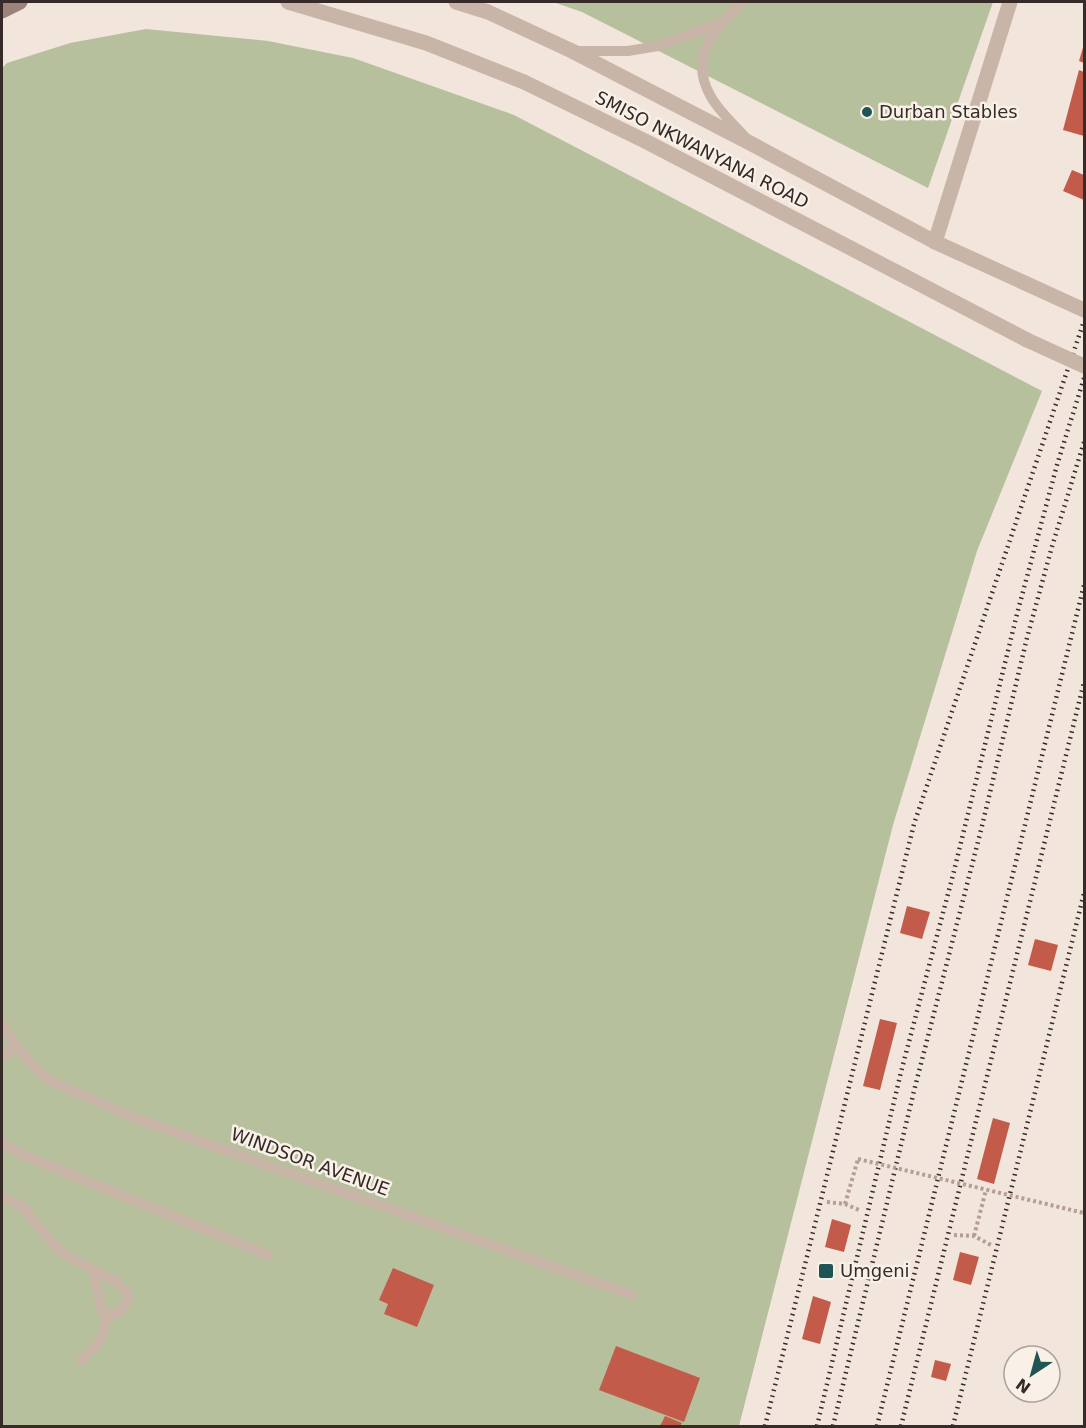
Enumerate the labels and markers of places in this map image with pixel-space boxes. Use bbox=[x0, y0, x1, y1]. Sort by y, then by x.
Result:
place label: Durban Stables bbox=[879, 101, 1018, 122]
marker: Durban Stables bbox=[860, 105, 874, 119]
place label: Umgeni bbox=[840, 1260, 910, 1281]
marker: Umgeni bbox=[817, 1262, 835, 1280]

